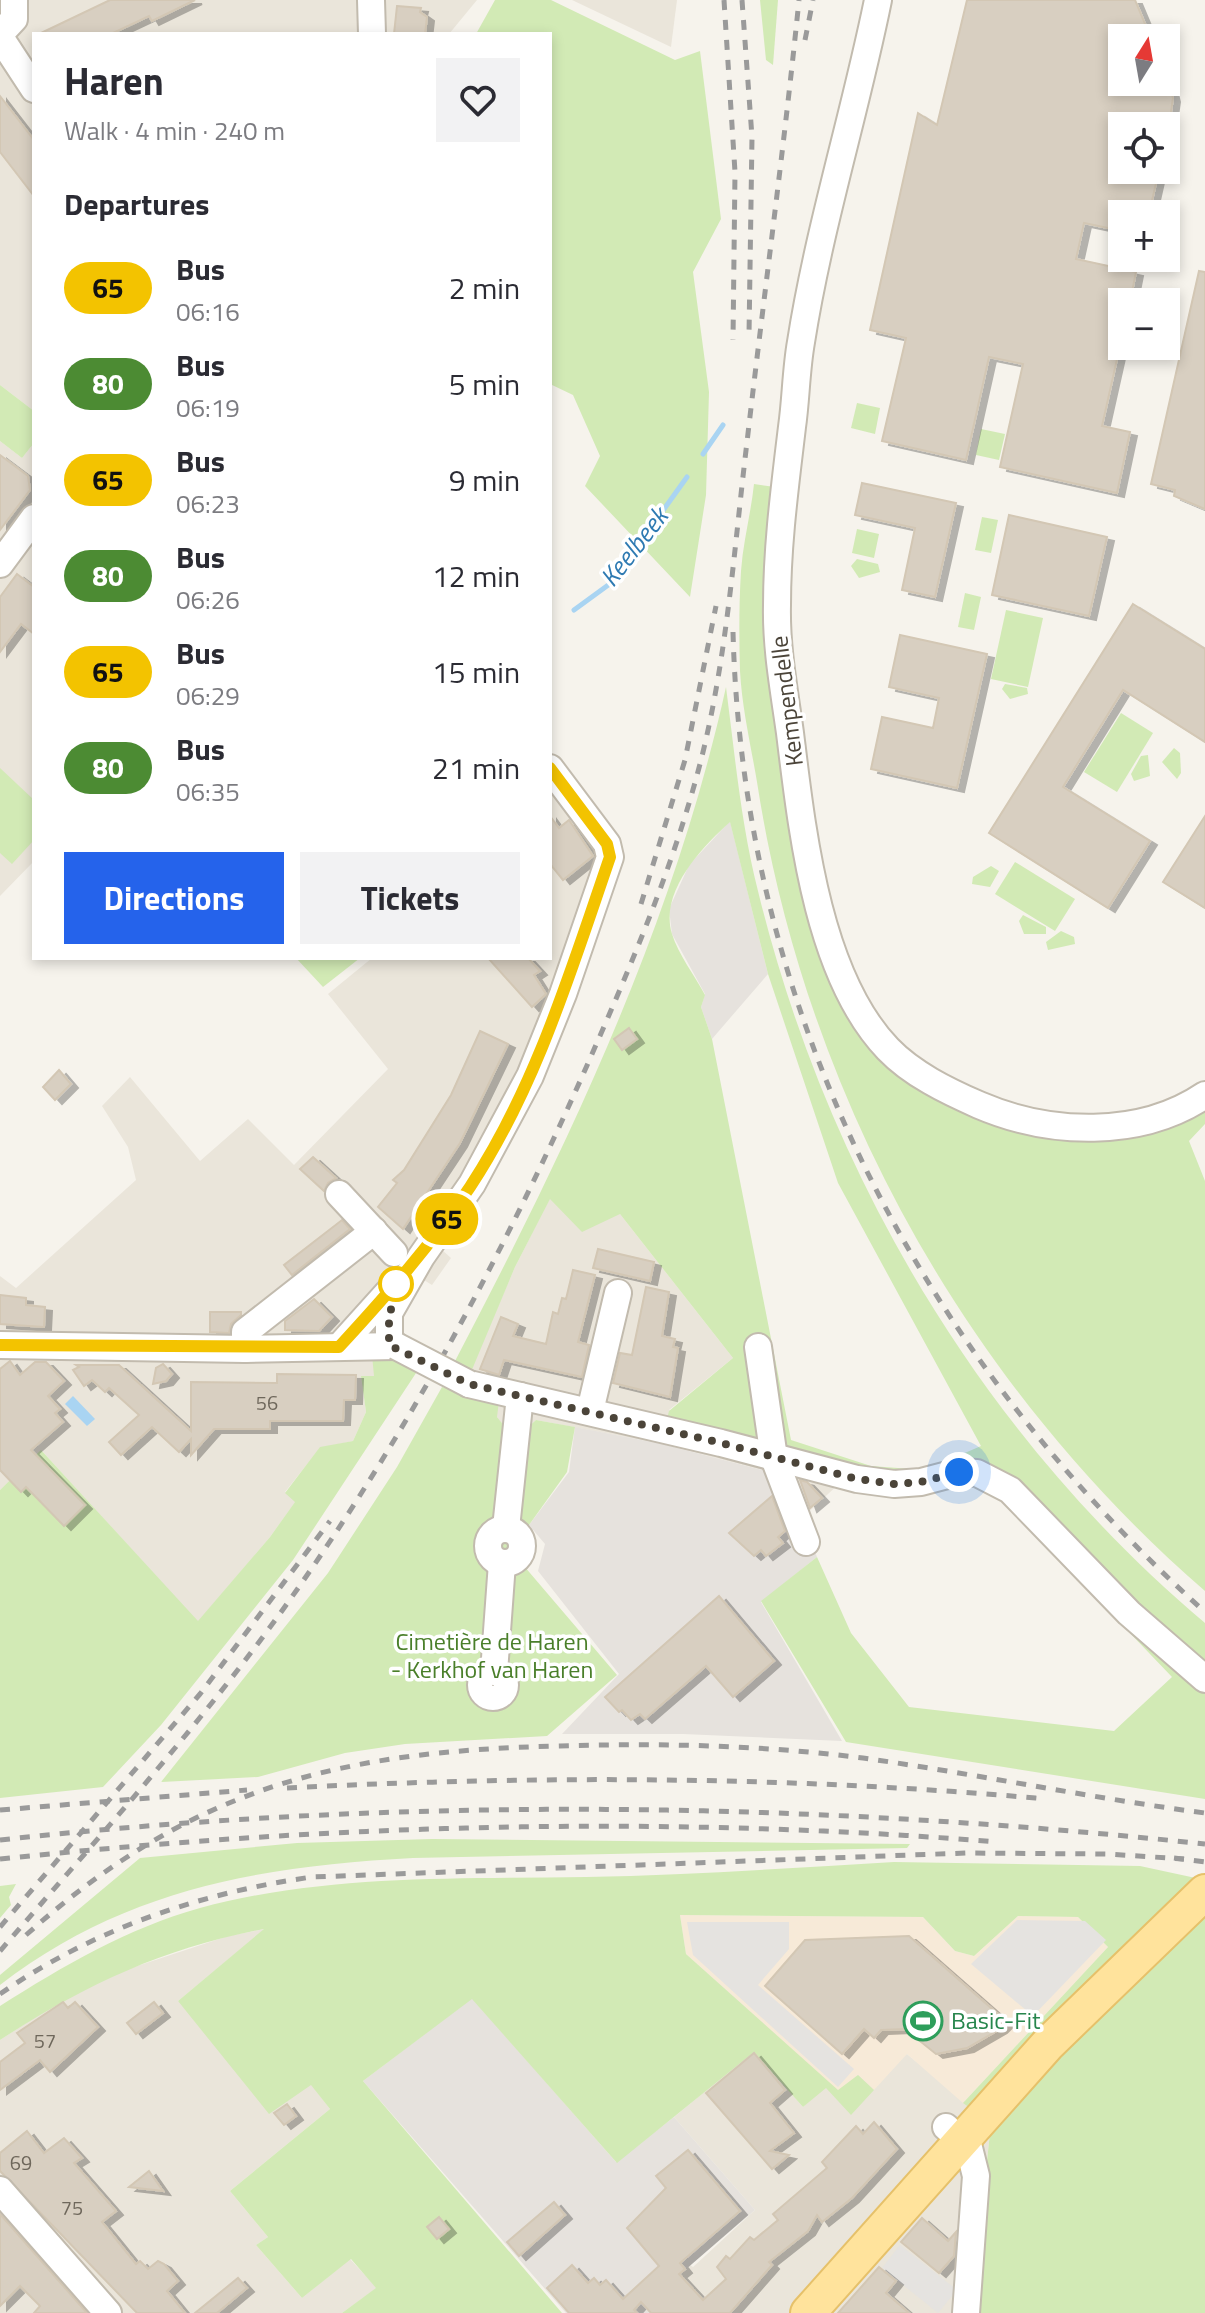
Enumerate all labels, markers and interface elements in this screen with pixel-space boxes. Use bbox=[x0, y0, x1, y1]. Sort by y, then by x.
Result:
north arrow bbox=[1108, 24, 1180, 96]
map controls bbox=[1108, 24, 1180, 360]
text: Haren bbox=[64, 52, 164, 110]
button: heart bbox=[436, 58, 520, 142]
text: Walk · 4 min · 240 m bbox=[64, 111, 285, 150]
button: locate bbox=[1108, 112, 1180, 184]
text: Departures bbox=[64, 181, 209, 227]
button: + bbox=[1108, 200, 1180, 272]
text: Bus bbox=[176, 246, 225, 292]
text: 2 min bbox=[449, 265, 520, 311]
text: 65 bbox=[92, 266, 124, 309]
button: − bbox=[1108, 288, 1180, 360]
text: 06:16 bbox=[176, 292, 240, 331]
text: Bus bbox=[176, 342, 225, 388]
text: 5 min bbox=[449, 361, 520, 407]
text: 80 bbox=[92, 362, 124, 405]
text: 06:19 bbox=[176, 388, 240, 427]
text: Bus bbox=[176, 438, 225, 484]
text: 9 min bbox=[449, 457, 520, 503]
text: 65 bbox=[92, 458, 124, 501]
text: 06:23 bbox=[176, 484, 240, 523]
water label: Keelbeek bbox=[590, 496, 679, 595]
text: Bus bbox=[176, 534, 225, 580]
text: 12 min bbox=[432, 553, 520, 599]
text: 80 bbox=[92, 554, 124, 597]
text: 06:26 bbox=[176, 580, 240, 619]
text: Bus bbox=[176, 630, 225, 676]
street label: Kempendelle bbox=[760, 634, 812, 768]
text: 15 min bbox=[432, 649, 520, 695]
text: 65 bbox=[92, 650, 124, 693]
text: 06:29 bbox=[176, 676, 240, 715]
text: Bus bbox=[176, 726, 225, 772]
text: 21 min bbox=[432, 745, 520, 791]
text: 80 bbox=[92, 746, 124, 789]
text: 06:35 bbox=[176, 772, 240, 811]
button: Directions bbox=[64, 852, 284, 944]
button: Tickets bbox=[300, 852, 520, 944]
line badge: 65 bbox=[411, 1193, 483, 1245]
text: 65 bbox=[431, 1197, 463, 1240]
unlabelled marker bbox=[379, 1267, 413, 1301]
house number: 56 bbox=[256, 1387, 278, 1418]
your location bbox=[939, 1452, 979, 1492]
park label: Cimetière de Haren - Kerkhof van Haren bbox=[391, 1623, 593, 1687]
sports icon: Basic-Fit bbox=[902, 2000, 944, 2042]
place label: Basic-Fit bbox=[951, 2002, 1041, 2038]
house number: 57 bbox=[34, 2025, 56, 2056]
house number: 69 bbox=[10, 2147, 32, 2178]
house number: 75 bbox=[61, 2192, 83, 2223]

